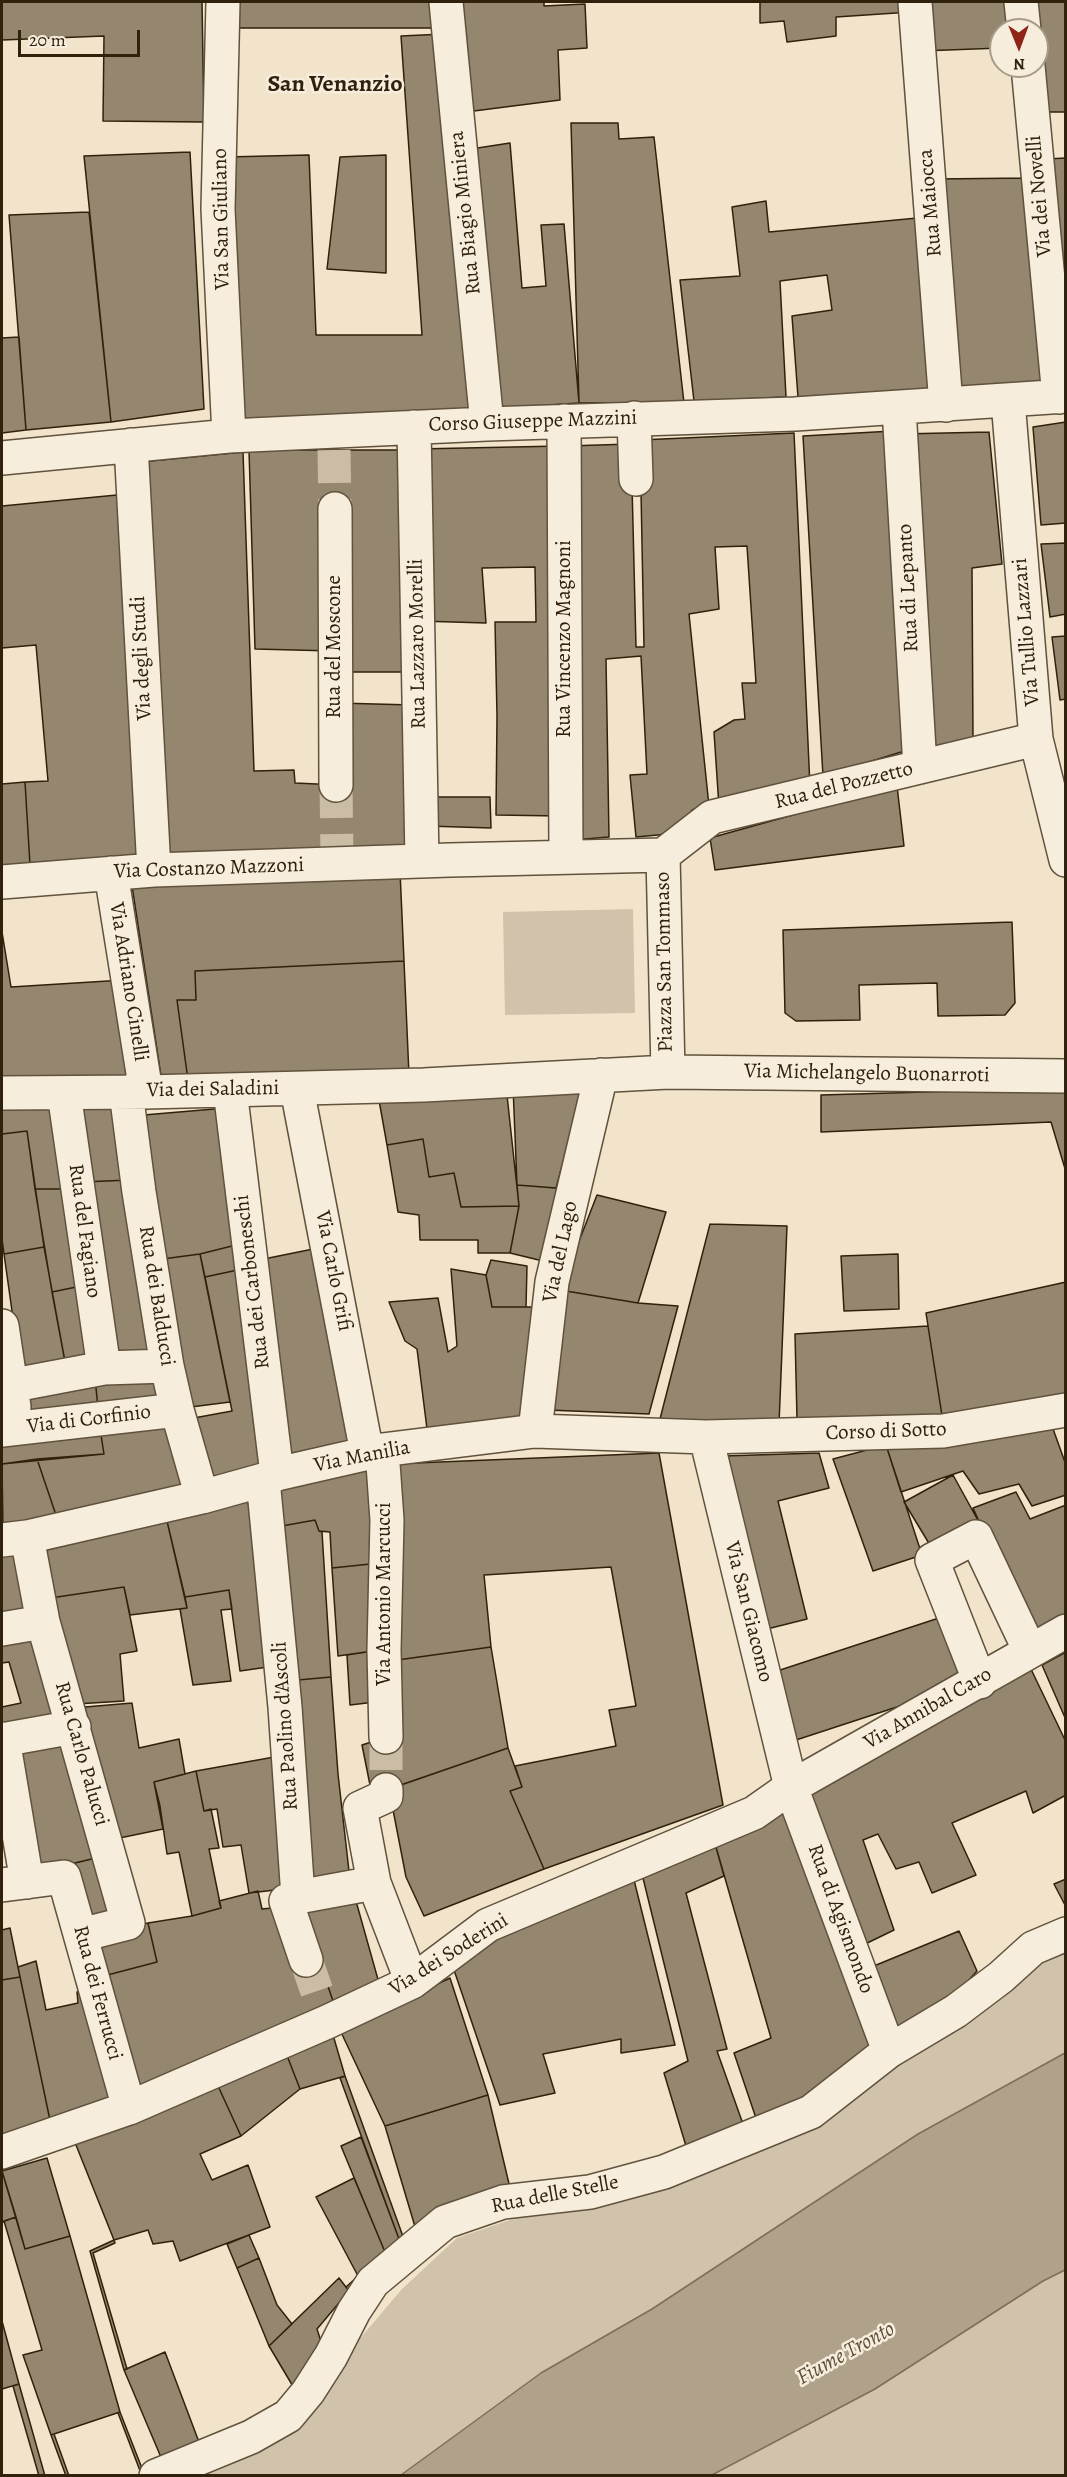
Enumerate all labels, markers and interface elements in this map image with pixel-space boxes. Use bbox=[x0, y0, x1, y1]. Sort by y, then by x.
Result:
scale bar bbox=[21, 18, 142, 56]
north arrow bbox=[989, 18, 1049, 78]
text: 20 m bbox=[29, 28, 66, 52]
text: N bbox=[1013, 53, 1025, 75]
district label: San Venanzio bbox=[267, 71, 403, 99]
street label: Rua Biagio Miniera bbox=[445, 130, 487, 296]
street label: Via dei Novelli bbox=[1022, 134, 1058, 258]
street label: Via San Giuliano bbox=[208, 148, 236, 290]
street label: Rua Maiocca bbox=[914, 148, 948, 258]
street label: Corso Giuseppe Mazzini bbox=[428, 406, 638, 438]
street label: Rua di Lepanto bbox=[893, 523, 925, 653]
street label: Rua Vincenzo Magnoni bbox=[552, 540, 578, 738]
street label: Via Tullio Lazzari bbox=[1008, 557, 1046, 707]
street label: Rua Lazzaro Morelli bbox=[404, 558, 432, 730]
street label: Rua del Moscone bbox=[322, 575, 348, 719]
street label: Via degli Studi bbox=[126, 595, 158, 721]
street label: Rua del Pozzetto bbox=[772, 757, 916, 815]
street label: Via Costanzo Mazzoni bbox=[113, 853, 305, 885]
street label: Piazza San Tommaso bbox=[651, 871, 679, 1053]
street label: Via Adriano Cinelli bbox=[103, 901, 153, 1063]
street label: Via Michelangelo Buonarroti bbox=[744, 1059, 990, 1089]
street label: Via dei Saladini bbox=[146, 1076, 280, 1104]
street label: Rua del Fagiano bbox=[62, 1162, 106, 1300]
street label: Rua dei Carboneschi bbox=[230, 1193, 276, 1371]
street label: Via del Lago bbox=[538, 1199, 584, 1305]
street label: Via Carlo Grifi bbox=[309, 1209, 357, 1333]
street label: Rua dei Balducci bbox=[132, 1224, 180, 1368]
street label: Via di Corfinio bbox=[26, 1400, 152, 1440]
street label: Corso di Sotto bbox=[825, 1417, 947, 1447]
street label: Via Manilia bbox=[312, 1435, 412, 1479]
street label: Via Antonio Marcucci bbox=[372, 1502, 398, 1686]
street label: Via San Giacomo bbox=[718, 1539, 778, 1685]
street label: Rua Paolino d'Ascoli bbox=[268, 1640, 304, 1812]
street label: Via Annibal Caro bbox=[860, 1662, 996, 1756]
street label: Rua Carlo Palucci bbox=[48, 1679, 114, 1829]
street label: Rua di Agismondo bbox=[801, 1841, 879, 1997]
street label: Via dei Soderini bbox=[385, 1908, 513, 2002]
street label: Rua dei Ferrucci bbox=[67, 1923, 127, 2063]
street label: Rua delle Stelle bbox=[489, 2170, 621, 2220]
water label: Fiume Tronto bbox=[792, 2316, 900, 2392]

